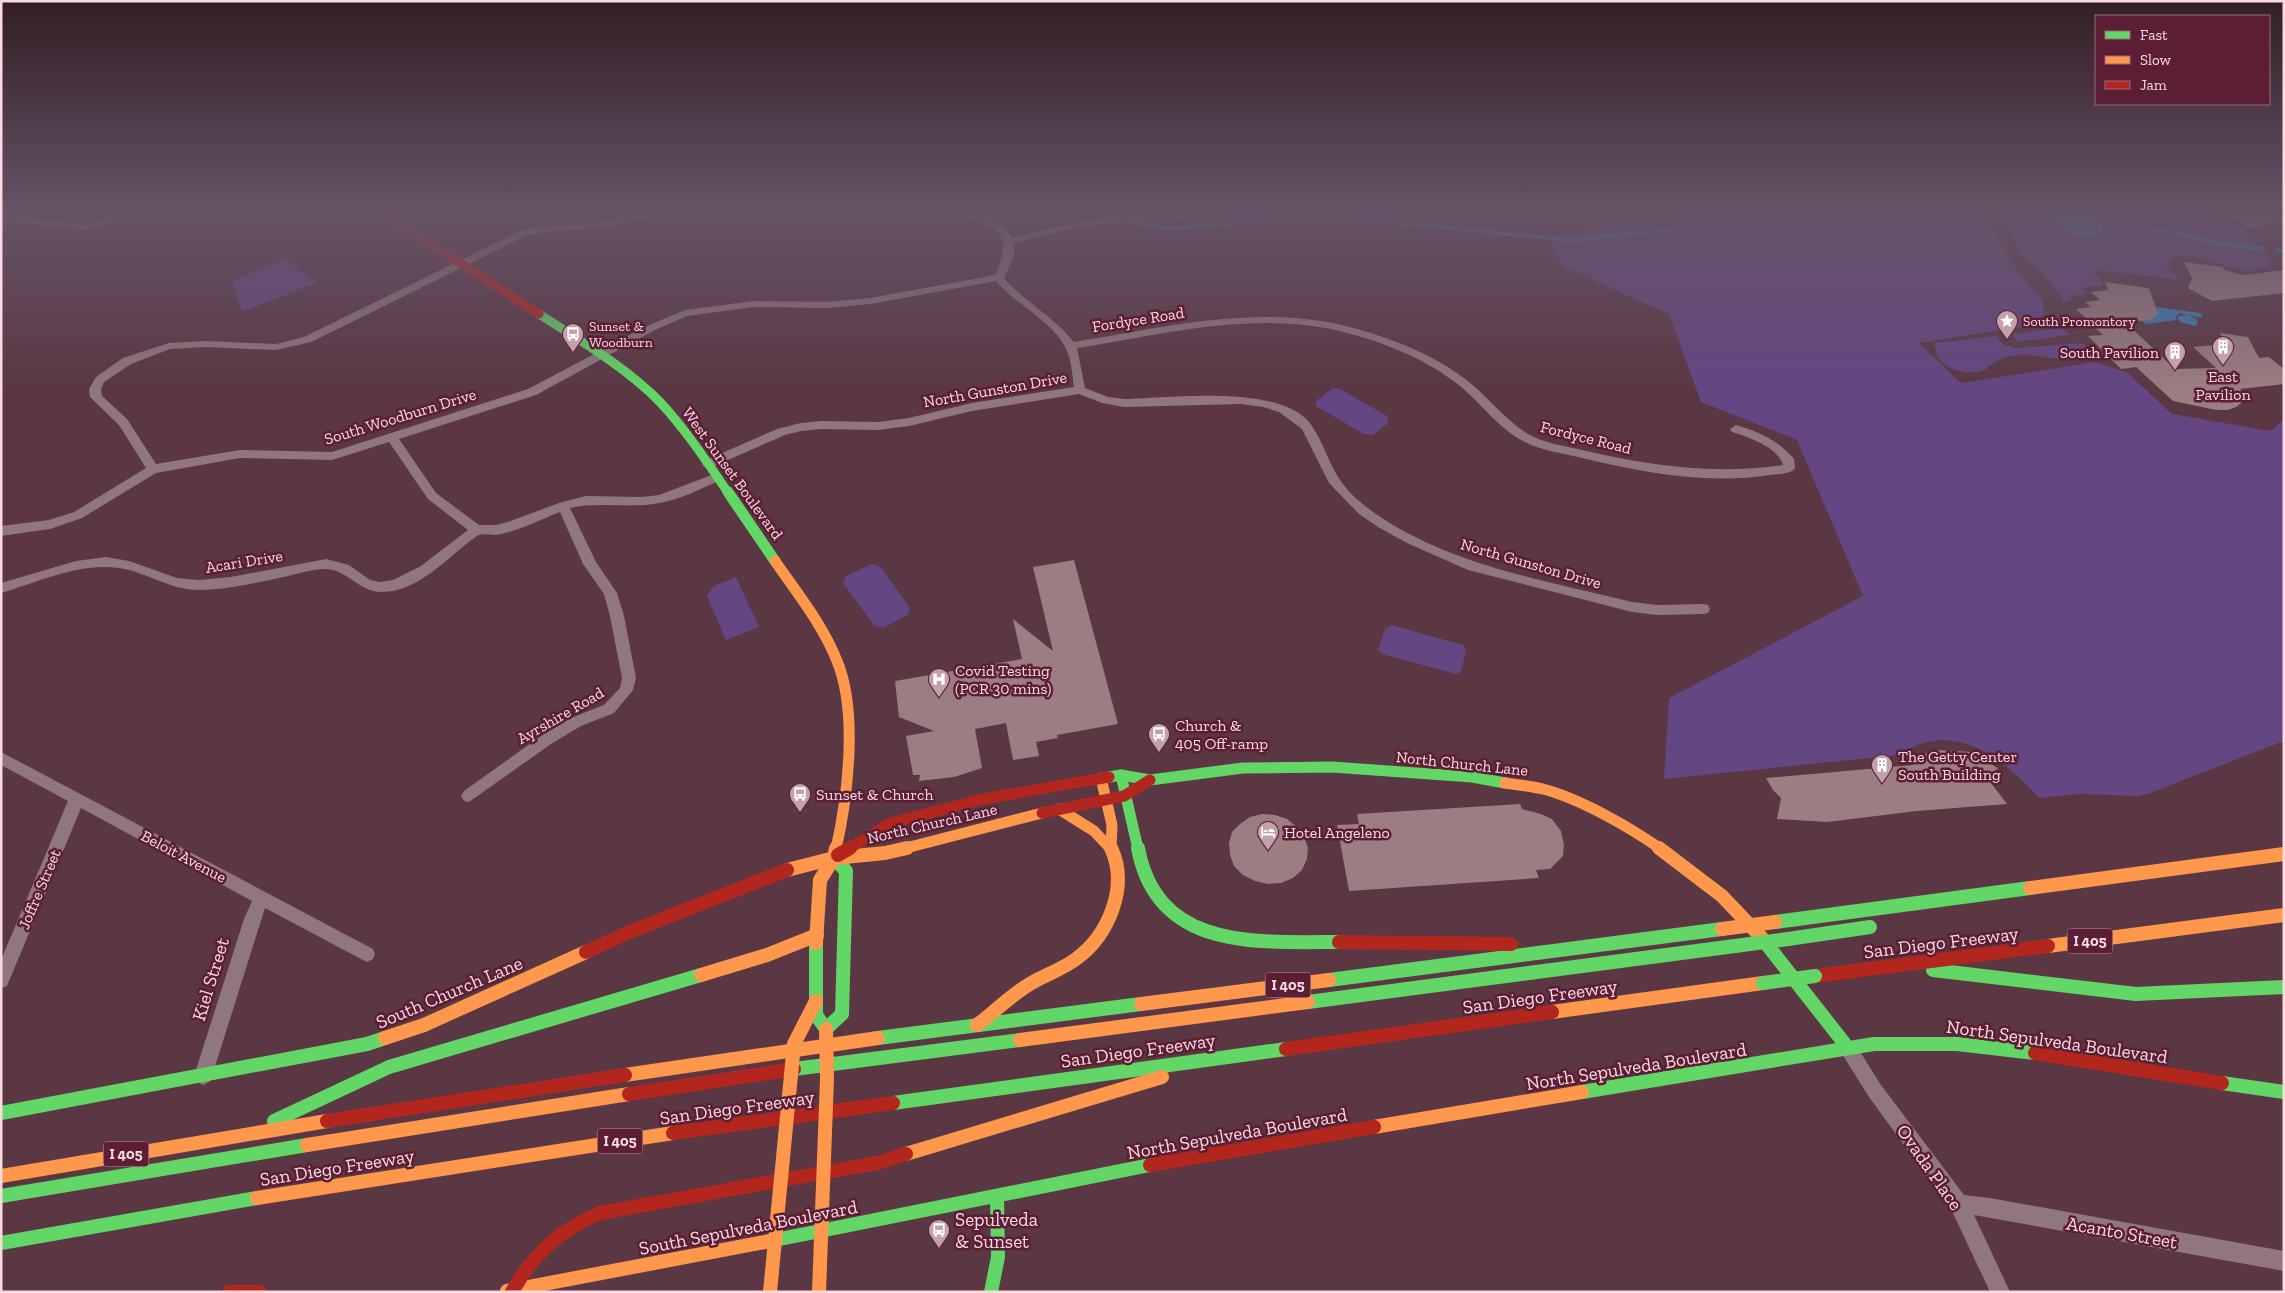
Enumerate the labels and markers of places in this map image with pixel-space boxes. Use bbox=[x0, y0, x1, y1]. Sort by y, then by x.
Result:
place icon: South Promontory bbox=[1995, 309, 2019, 340]
place label: South Promontory bbox=[2023, 313, 2136, 330]
place label: Sunset & Woodburn bbox=[589, 318, 653, 351]
bus stop icon: Sunset & Woodburn bbox=[561, 322, 585, 353]
building icon: East Pavilion bbox=[2211, 335, 2235, 366]
building icon: South Pavilion bbox=[2163, 340, 2187, 371]
place label: South Pavilion bbox=[2060, 343, 2160, 362]
place label: East Pavilion bbox=[2195, 367, 2251, 404]
place label: Covid Testing (PCR 30 mins) bbox=[955, 661, 1051, 698]
hospital icon: Covid Testing (PCR 30 mins) bbox=[927, 667, 951, 698]
place label: Church & 405 Off-ramp bbox=[1175, 716, 1268, 753]
bus stop icon: Church & 405 Off-ramp bbox=[1147, 722, 1171, 753]
place label: The Getty Center South Building bbox=[1898, 747, 2017, 784]
building icon: The Getty Center South Building bbox=[1870, 753, 1894, 784]
bus stop icon: Sunset & Church bbox=[788, 782, 812, 813]
place label: Sunset & Church bbox=[816, 785, 933, 804]
hotel icon: Hotel Angeleno bbox=[1256, 820, 1280, 851]
place label: Hotel Angeleno bbox=[1284, 823, 1390, 842]
place label: Sepulveda & Sunset bbox=[955, 1208, 1038, 1253]
bus stop icon: Sepulveda & Sunset bbox=[927, 1218, 951, 1249]

